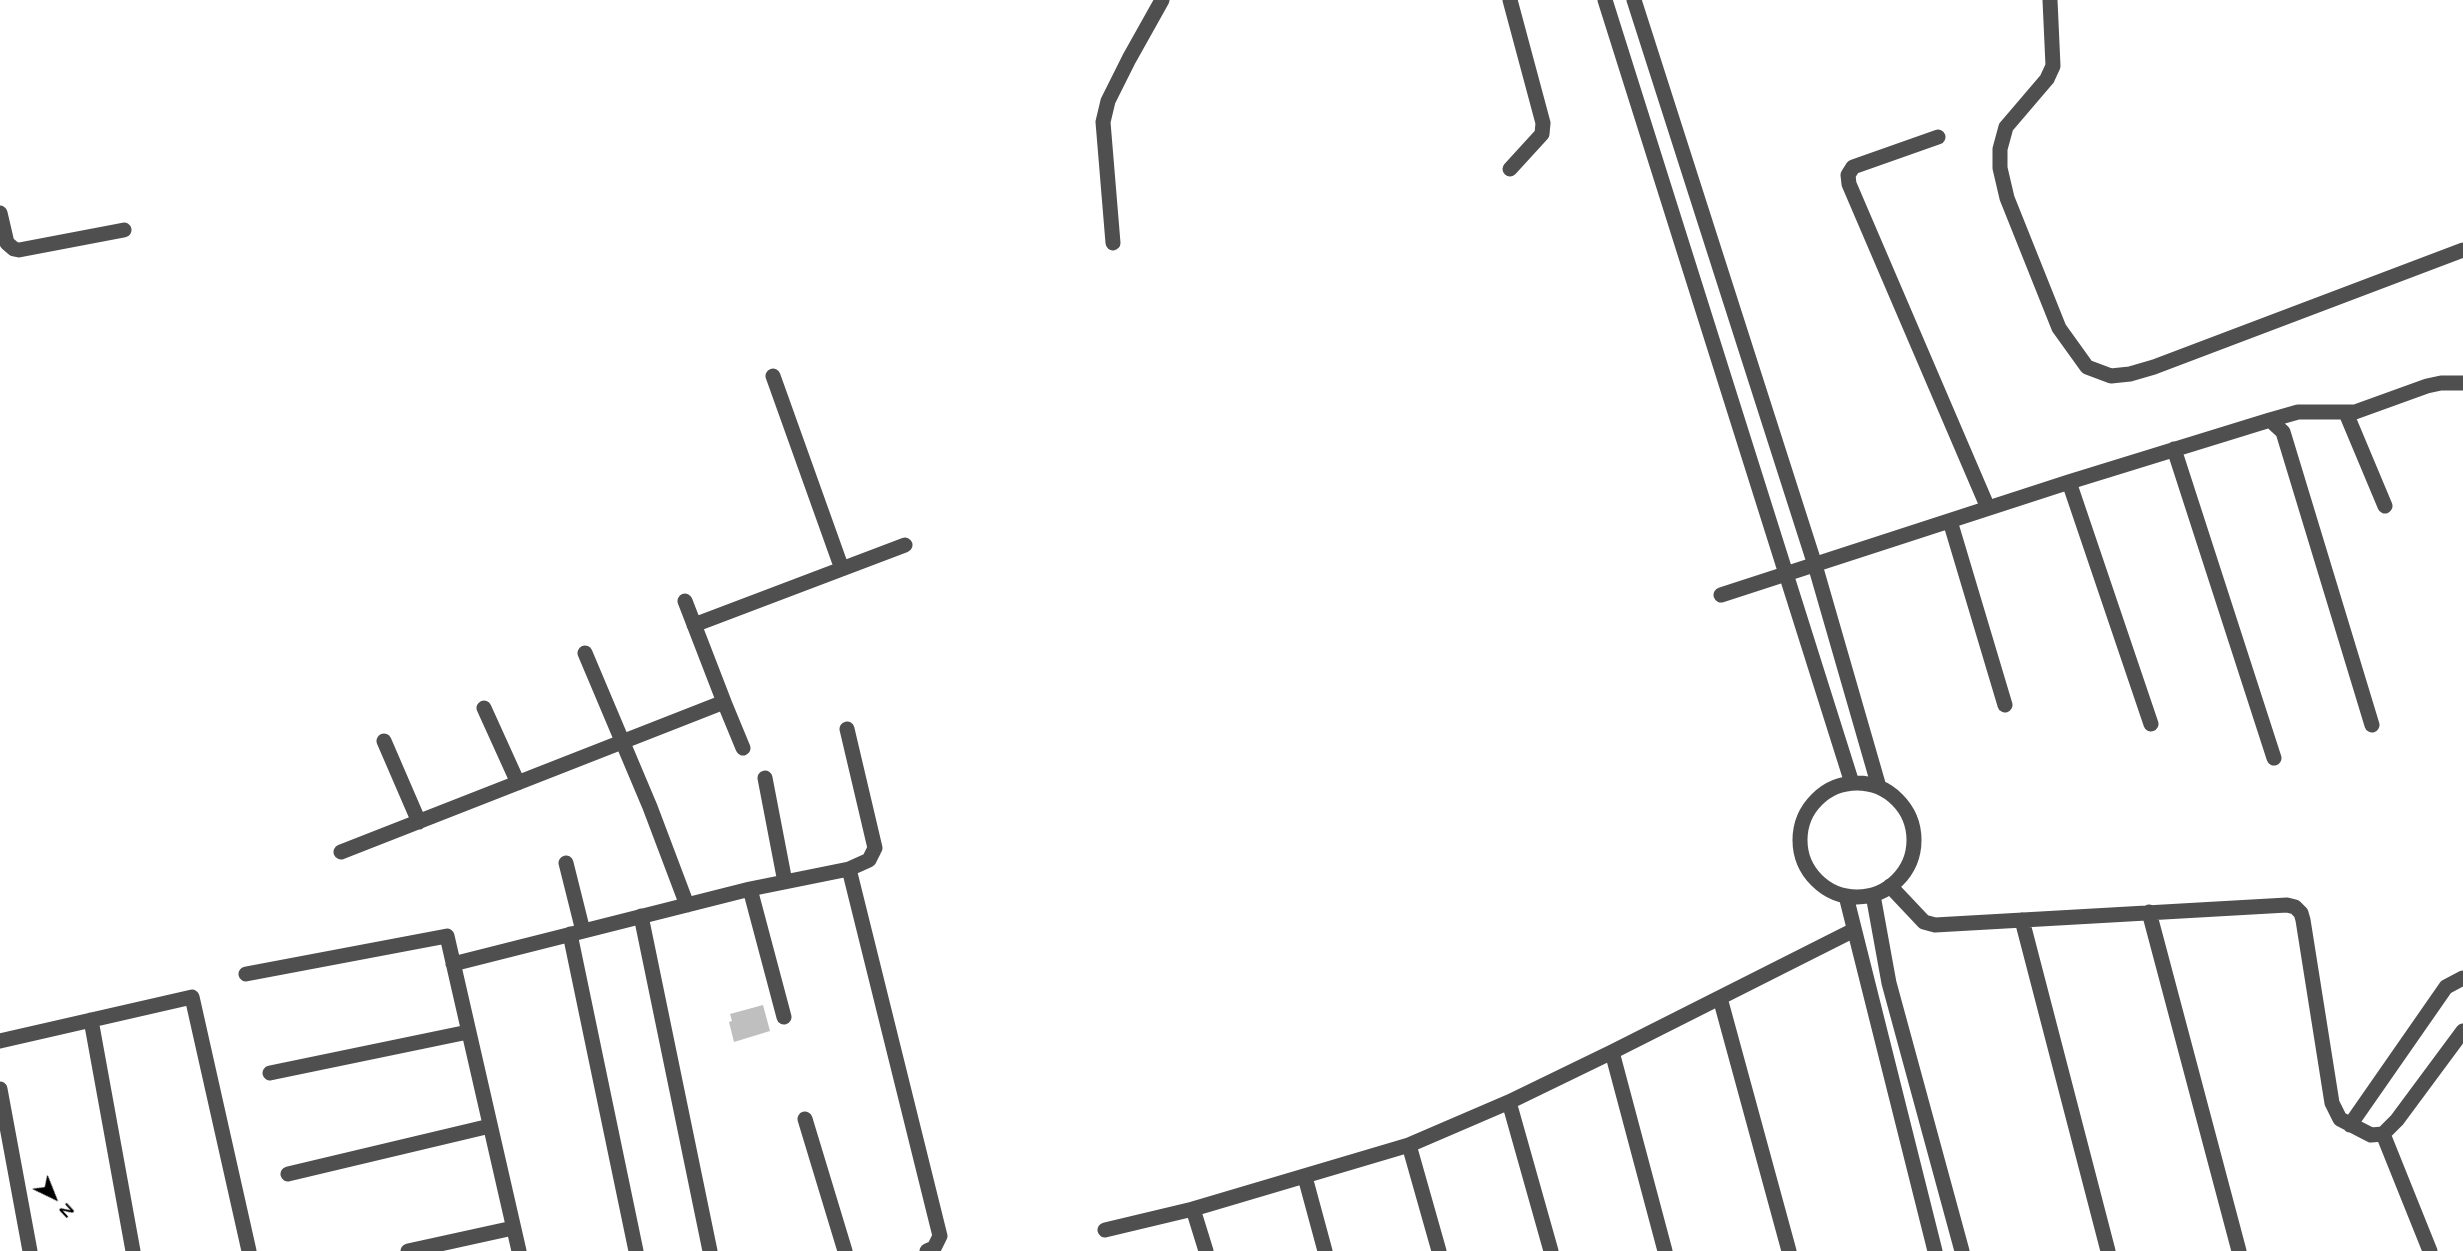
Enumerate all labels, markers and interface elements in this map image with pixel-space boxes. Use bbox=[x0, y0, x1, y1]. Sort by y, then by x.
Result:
north arrow bbox=[24, 1167, 84, 1227]
text: N bbox=[55, 1198, 78, 1222]

